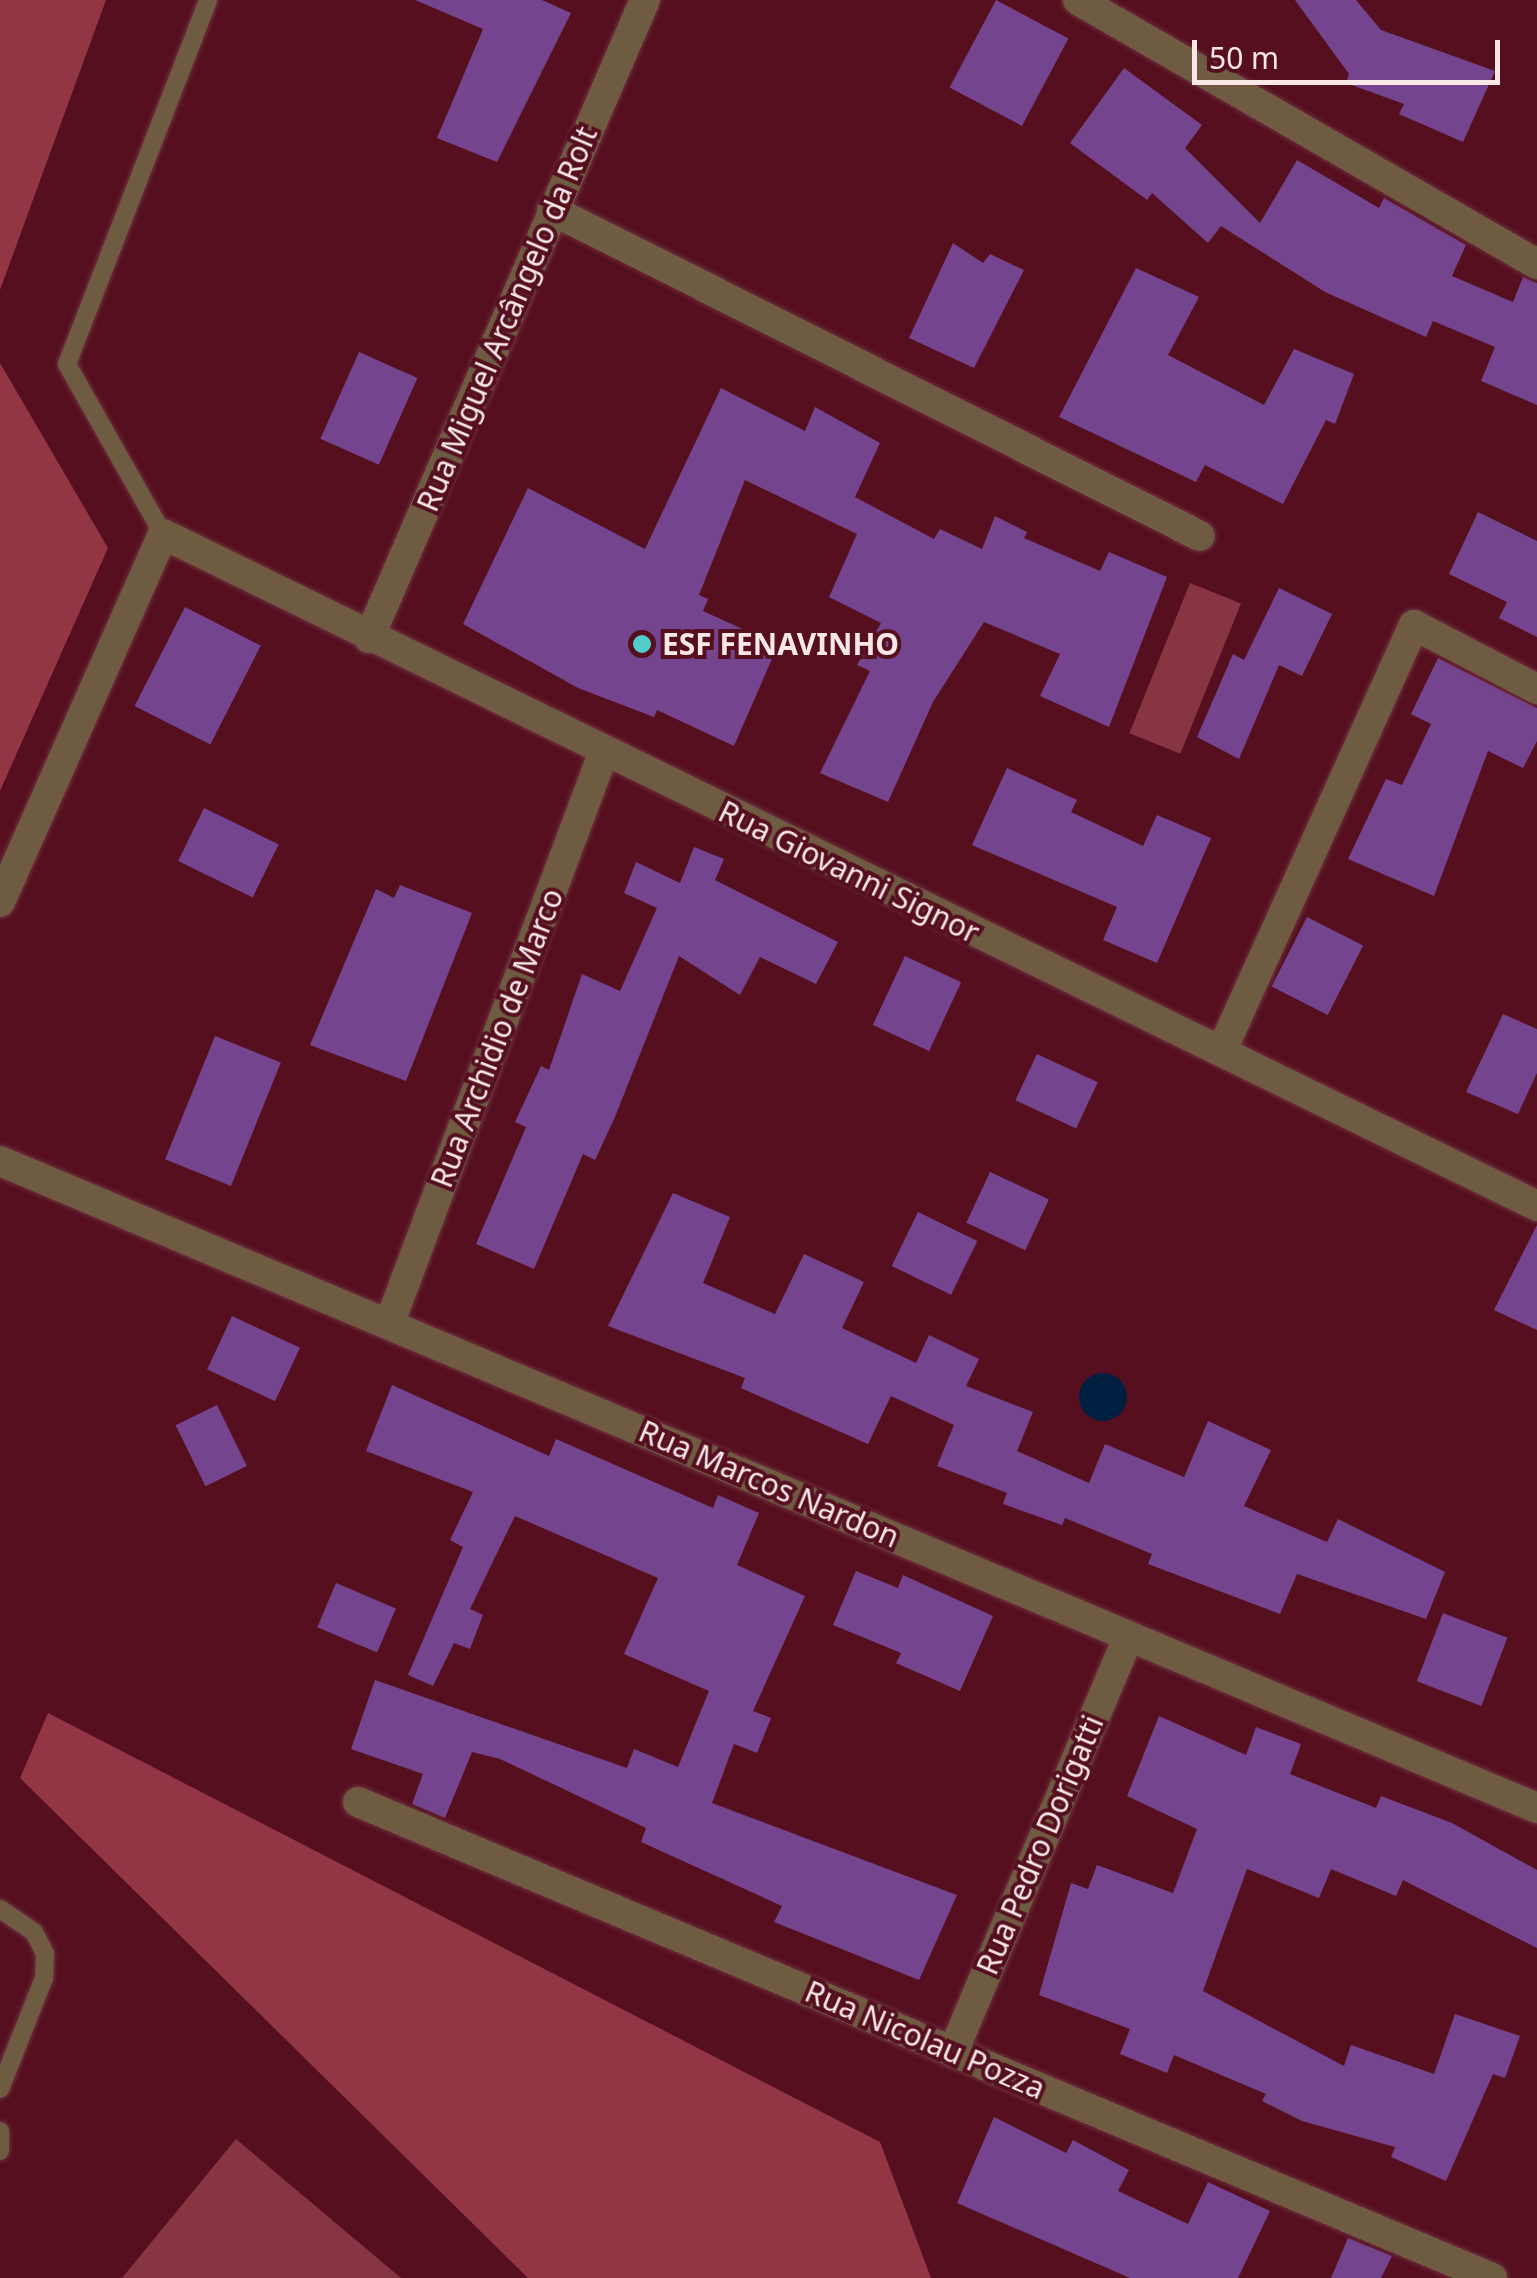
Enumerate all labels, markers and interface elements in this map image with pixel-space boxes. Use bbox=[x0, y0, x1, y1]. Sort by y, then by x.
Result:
scale bar bbox=[1197, 20, 1504, 82]
text: 50 m bbox=[1209, 37, 1279, 78]
street label: Rua Miguel Arcângelo da Rolt bbox=[409, 121, 605, 517]
place label: ESF FENAVINHO bbox=[662, 626, 899, 662]
marker: ESF FENAVINHO bbox=[631, 633, 653, 655]
street label: Rua Giovanni Signor bbox=[713, 793, 985, 951]
street label: Rua Archidio de Marco bbox=[423, 884, 571, 1192]
street label: Rua Marcos Nardon bbox=[634, 1413, 904, 1555]
street label: Rua Pedro Dorigatti bbox=[969, 1710, 1111, 1980]
street label: Rua Nicolau Pozza bbox=[800, 1973, 1050, 2107]

